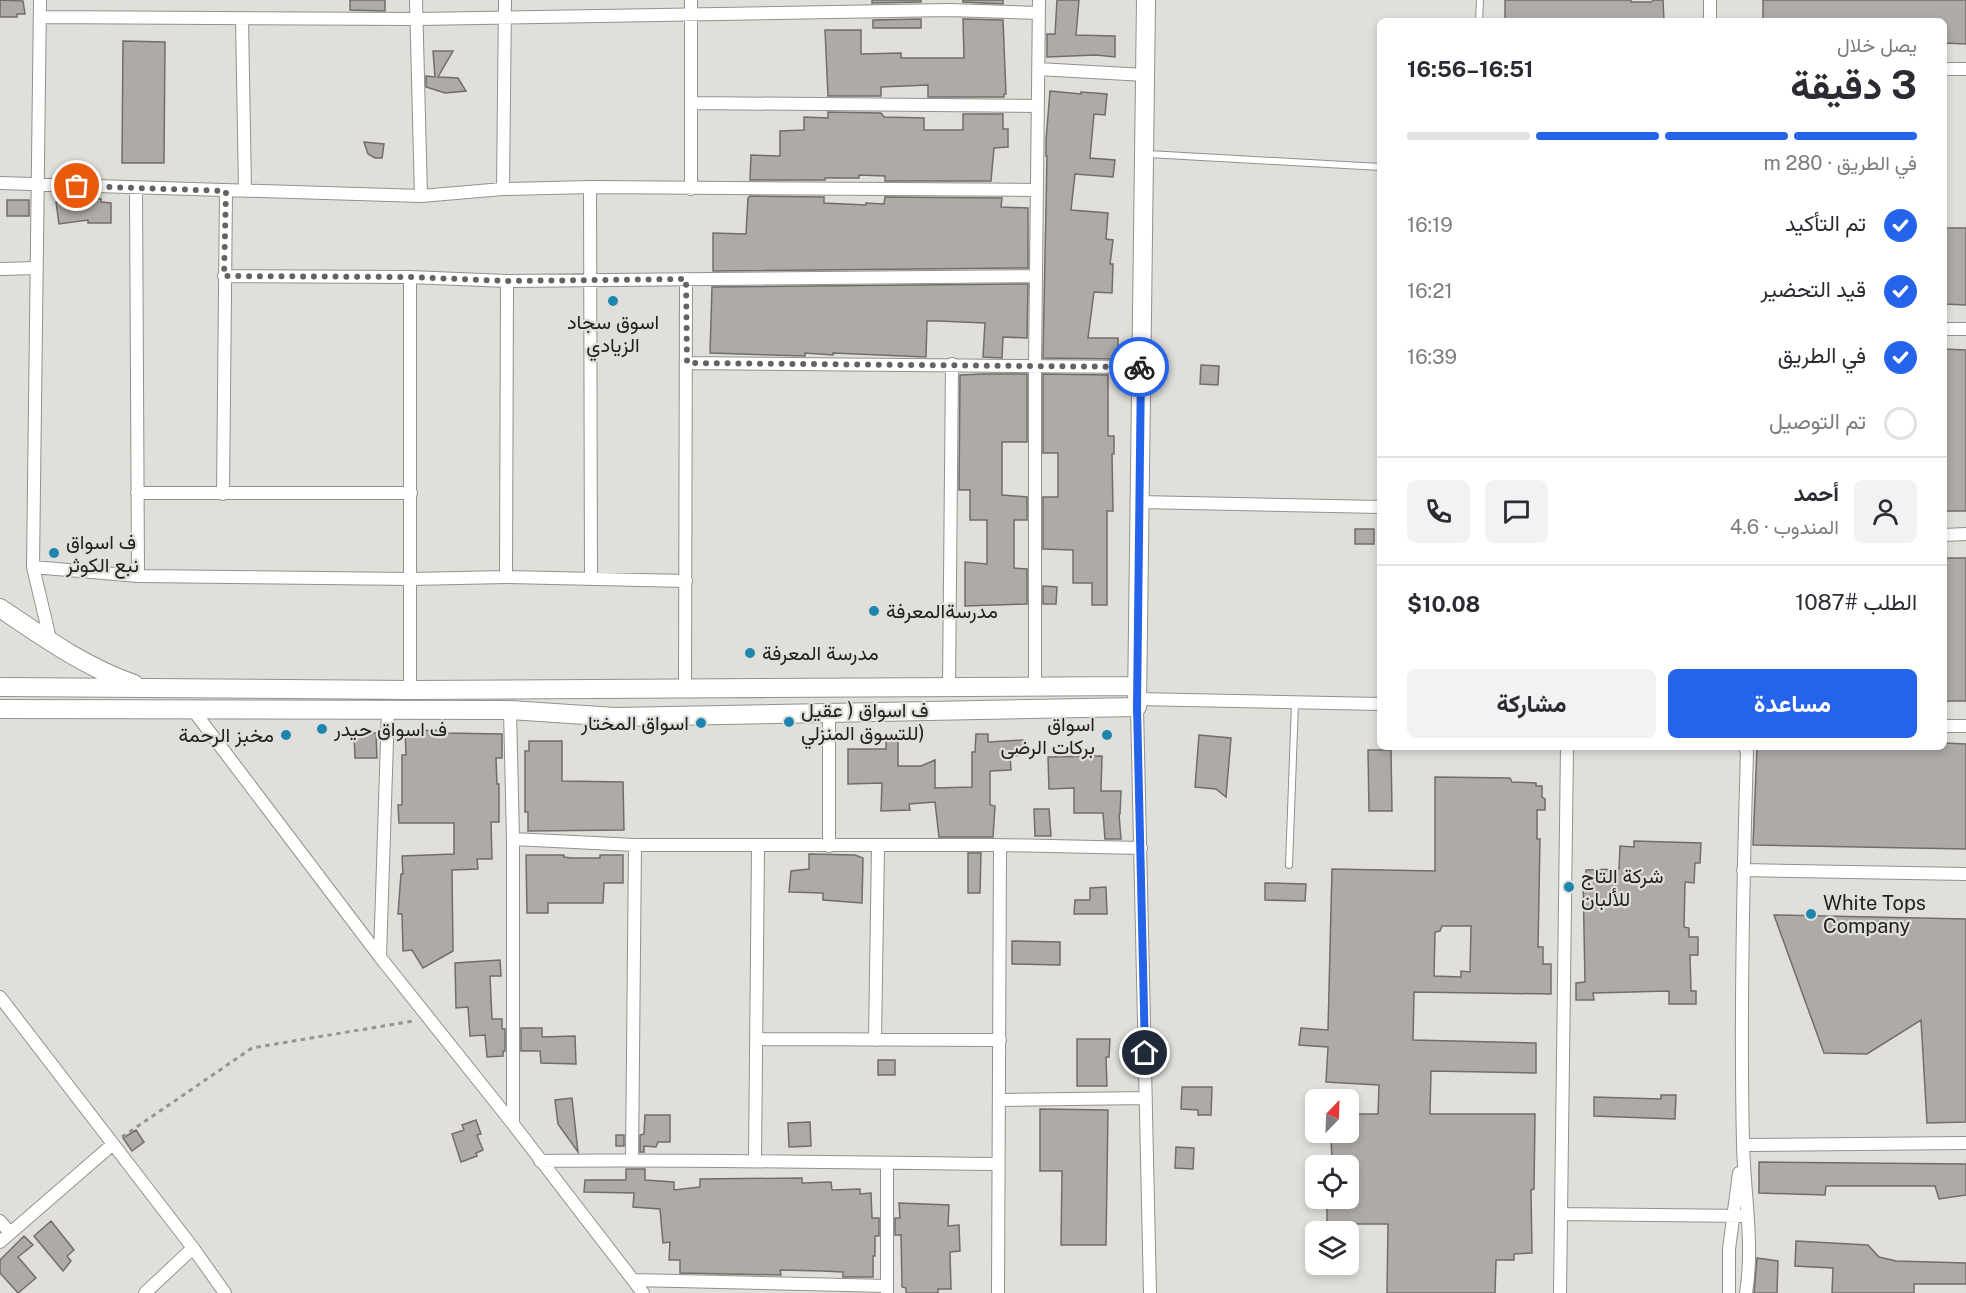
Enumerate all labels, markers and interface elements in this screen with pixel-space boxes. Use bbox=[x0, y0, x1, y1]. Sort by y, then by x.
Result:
text: يصل خلال bbox=[1837, 33, 1917, 57]
text: 16:51–16:56 bbox=[1407, 56, 1533, 82]
text: 3 دقيقة bbox=[1790, 62, 1917, 108]
text: في الطريق · 280 m bbox=[1763, 151, 1917, 175]
pin bbox=[51, 160, 102, 211]
icon: bag bbox=[60, 169, 93, 202]
icon: check bbox=[1884, 209, 1917, 242]
text: تم التأكيد bbox=[1785, 210, 1866, 236]
text: 16:19 bbox=[1407, 213, 1453, 237]
icon: check bbox=[1884, 275, 1917, 308]
text: قيد التحضير bbox=[1760, 276, 1866, 302]
text: 16:21 bbox=[1407, 279, 1453, 303]
marker: اسوق سجاد الزيادي bbox=[606, 294, 620, 308]
place label: اسوق سجاد الزيادي bbox=[567, 310, 659, 362]
courier bbox=[1109, 337, 1169, 397]
icon: check bbox=[1884, 341, 1917, 374]
text: في الطريق bbox=[1778, 342, 1866, 368]
text: 16:39 bbox=[1407, 345, 1457, 369]
icon: bike bbox=[1123, 351, 1156, 384]
text: تم التوصيل bbox=[1769, 408, 1866, 434]
button: phone bbox=[1407, 480, 1470, 543]
button: chat bbox=[1485, 480, 1548, 543]
text: أحمد bbox=[1794, 480, 1839, 506]
button: person bbox=[1854, 480, 1917, 543]
text: المندوب · 4.6 bbox=[1730, 515, 1839, 539]
place label: ف اسواق نبع الكوثر bbox=[65, 530, 139, 579]
marker: ف اسواق نبع الكوثر bbox=[47, 546, 61, 560]
text: الطلب #1087 bbox=[1795, 589, 1917, 615]
text: $10.08 bbox=[1407, 591, 1480, 617]
place label: مدرسةالمعرفة bbox=[886, 599, 998, 624]
marker: مدرسةالمعرفة bbox=[867, 604, 881, 618]
place label: مدرسة المعرفة bbox=[762, 641, 879, 666]
marker: مدرسة المعرفة bbox=[743, 646, 757, 660]
button: مشاركة bbox=[1407, 669, 1656, 738]
button: مساعدة bbox=[1668, 669, 1917, 738]
place label: ف اسواق ( عقيل للتسوق المنزلي) bbox=[801, 698, 929, 750]
place label: اسواق المختار bbox=[580, 711, 689, 736]
place label: اسواق بركات الرضى bbox=[1001, 712, 1095, 760]
marker: ف اسواق ( عقيل للتسوق المنزلي) bbox=[782, 715, 796, 729]
marker: اسواق المختار bbox=[694, 716, 708, 730]
place label: ف اسواق حيدر bbox=[333, 717, 447, 742]
marker: ف اسواق حيدر bbox=[315, 722, 329, 736]
place label: مخبز الرحمة bbox=[178, 723, 274, 748]
marker: مخبز الرحمة bbox=[279, 728, 293, 742]
marker: اسواق بركات الرضى bbox=[1100, 728, 1114, 742]
place label: شركة التاج للألبان bbox=[1581, 864, 1663, 911]
marker: شركة التاج للألبان bbox=[1562, 880, 1576, 894]
place label: White Tops Company bbox=[1823, 891, 1926, 938]
marker: White Tops Company bbox=[1804, 907, 1818, 921]
pin bbox=[1119, 1027, 1170, 1078]
icon: home bbox=[1128, 1036, 1161, 1069]
north arrow bbox=[1305, 1089, 1359, 1143]
map controls bbox=[1305, 1089, 1359, 1275]
button: locate bbox=[1305, 1155, 1359, 1209]
button: layers bbox=[1305, 1221, 1359, 1275]

